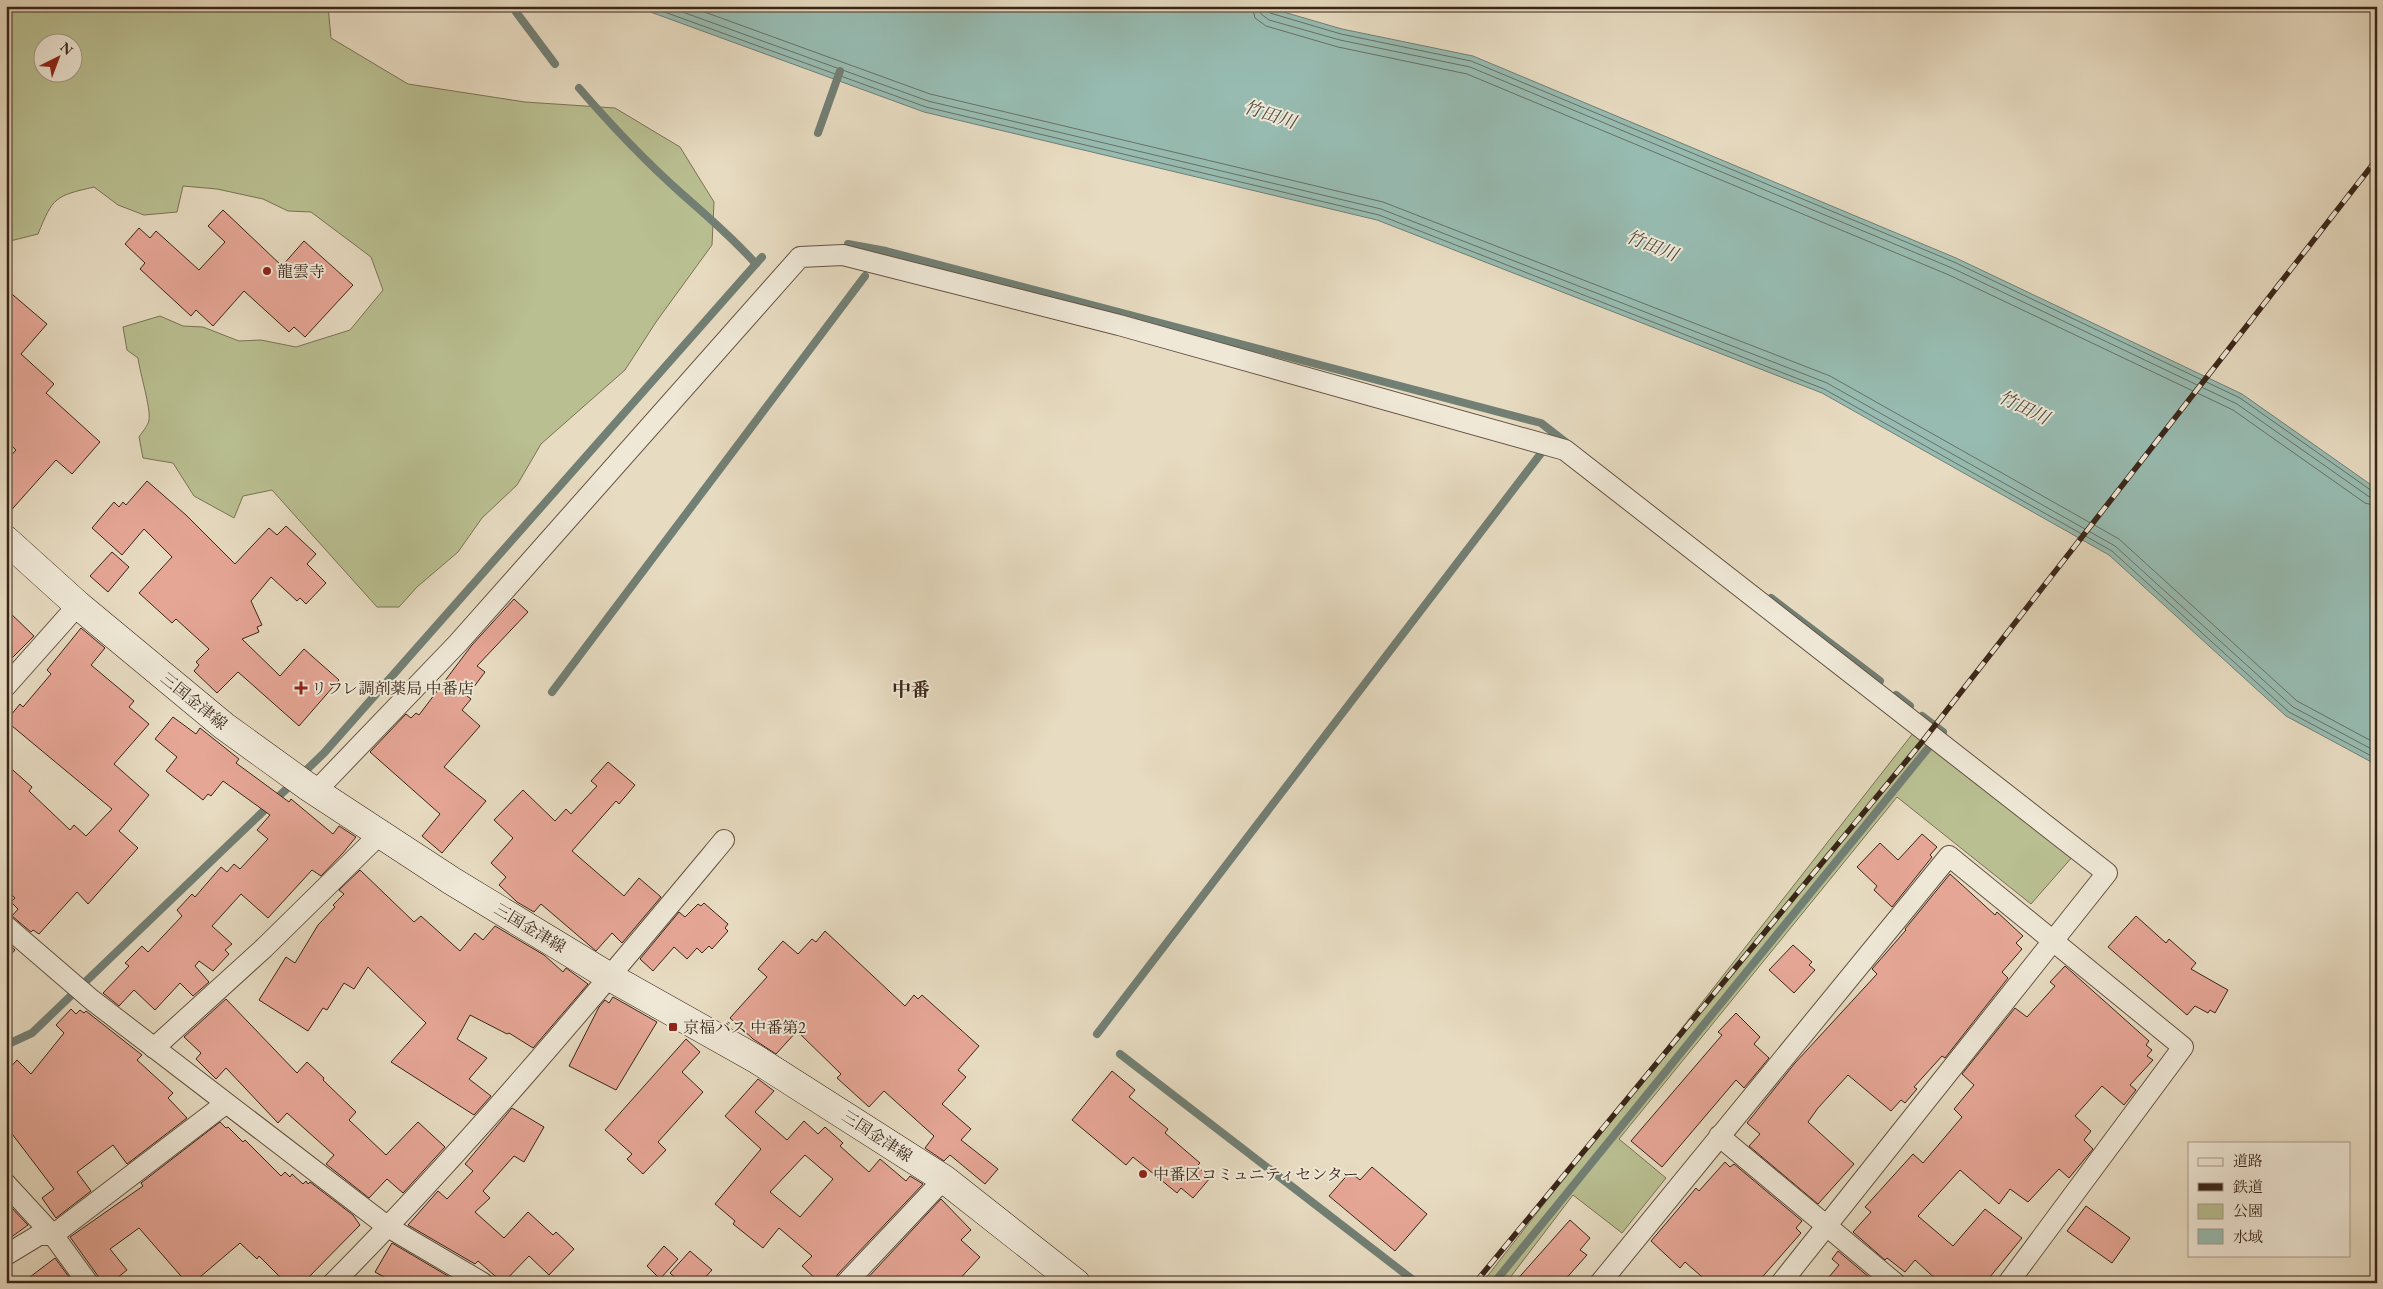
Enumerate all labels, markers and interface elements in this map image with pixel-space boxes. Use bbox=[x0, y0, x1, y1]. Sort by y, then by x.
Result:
north arrow bbox=[32, 32, 82, 82]
text: N bbox=[56, 38, 77, 59]
water label: 竹田川 bbox=[1241, 95, 1301, 134]
water label: 竹田川 bbox=[1623, 224, 1683, 267]
place label: 龍雲寺 bbox=[277, 261, 325, 282]
marker: 龍雲寺 bbox=[261, 265, 273, 277]
water label: 竹田川 bbox=[1995, 385, 2055, 430]
street label: 三国金津線 bbox=[156, 668, 232, 734]
district label: 中番 bbox=[892, 677, 930, 702]
place label: リフレ調剤薬局 中番店 bbox=[311, 678, 474, 699]
marker: リフレ調剤薬局 中番店 bbox=[295, 682, 307, 694]
street label: 三国金津線 bbox=[490, 898, 570, 958]
place label: 京福バス 中番第2 bbox=[683, 1017, 806, 1038]
marker: 京福バス 中番第2 bbox=[667, 1021, 679, 1033]
street label: 三国金津線 bbox=[838, 1105, 916, 1167]
legend bbox=[2188, 1142, 2350, 1256]
text: 道路 bbox=[2233, 1151, 2263, 1170]
place label: 中番区コミュニティセンター bbox=[1153, 1164, 1359, 1185]
marker: 中番区コミュニティセンター bbox=[1137, 1168, 1149, 1180]
text: 鉄道 bbox=[2233, 1177, 2263, 1196]
text: 公園 bbox=[2233, 1201, 2263, 1220]
text: 水域 bbox=[2233, 1227, 2263, 1246]

